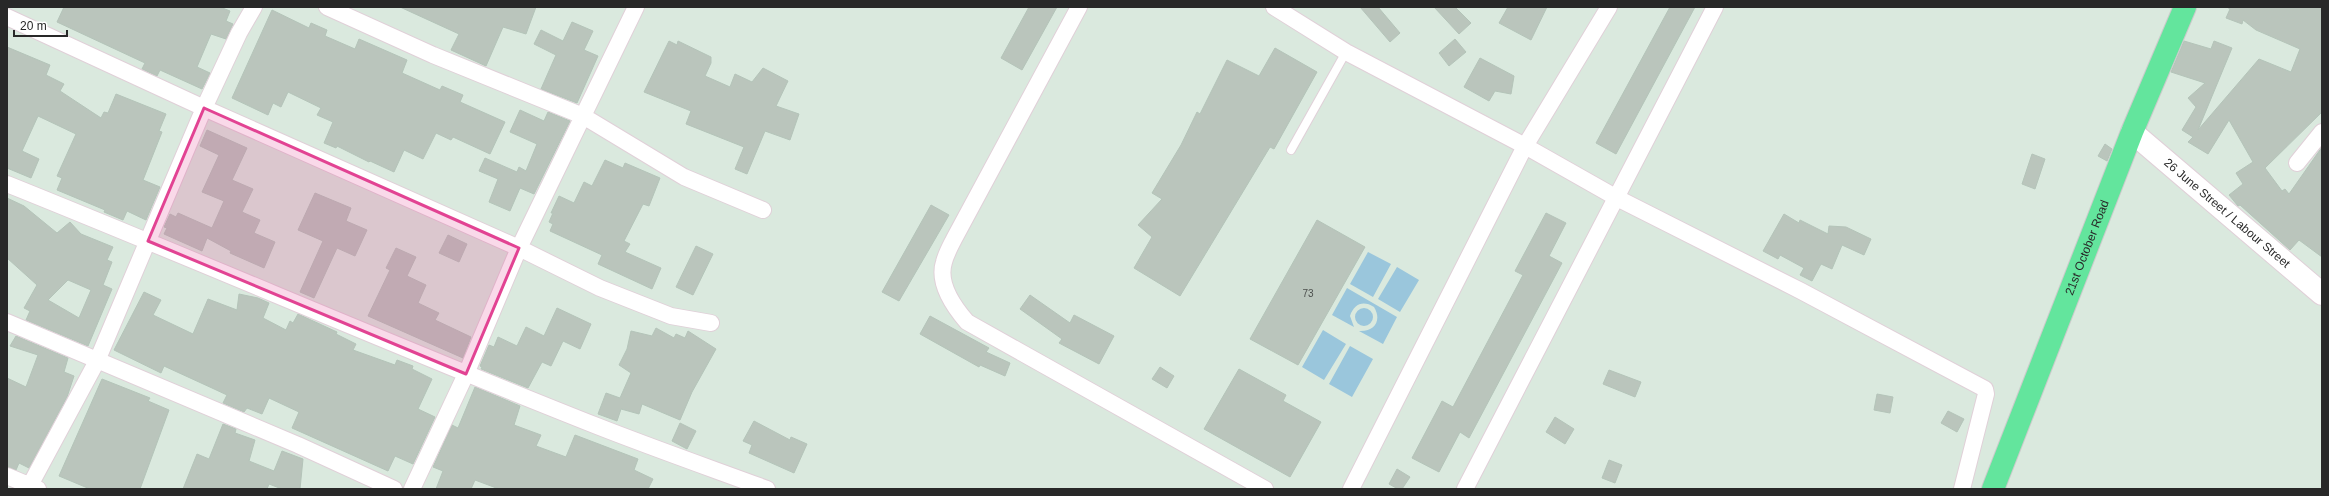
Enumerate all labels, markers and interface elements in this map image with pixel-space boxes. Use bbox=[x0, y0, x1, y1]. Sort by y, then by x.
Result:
scale bar bbox=[14, 12, 67, 38]
text: 20 m bbox=[20, 19, 47, 33]
street label: 26 June Street / Labour Street bbox=[2161, 156, 2293, 271]
street label: 21st October Road bbox=[2062, 198, 2112, 297]
house number: 73 bbox=[1302, 288, 1314, 299]

